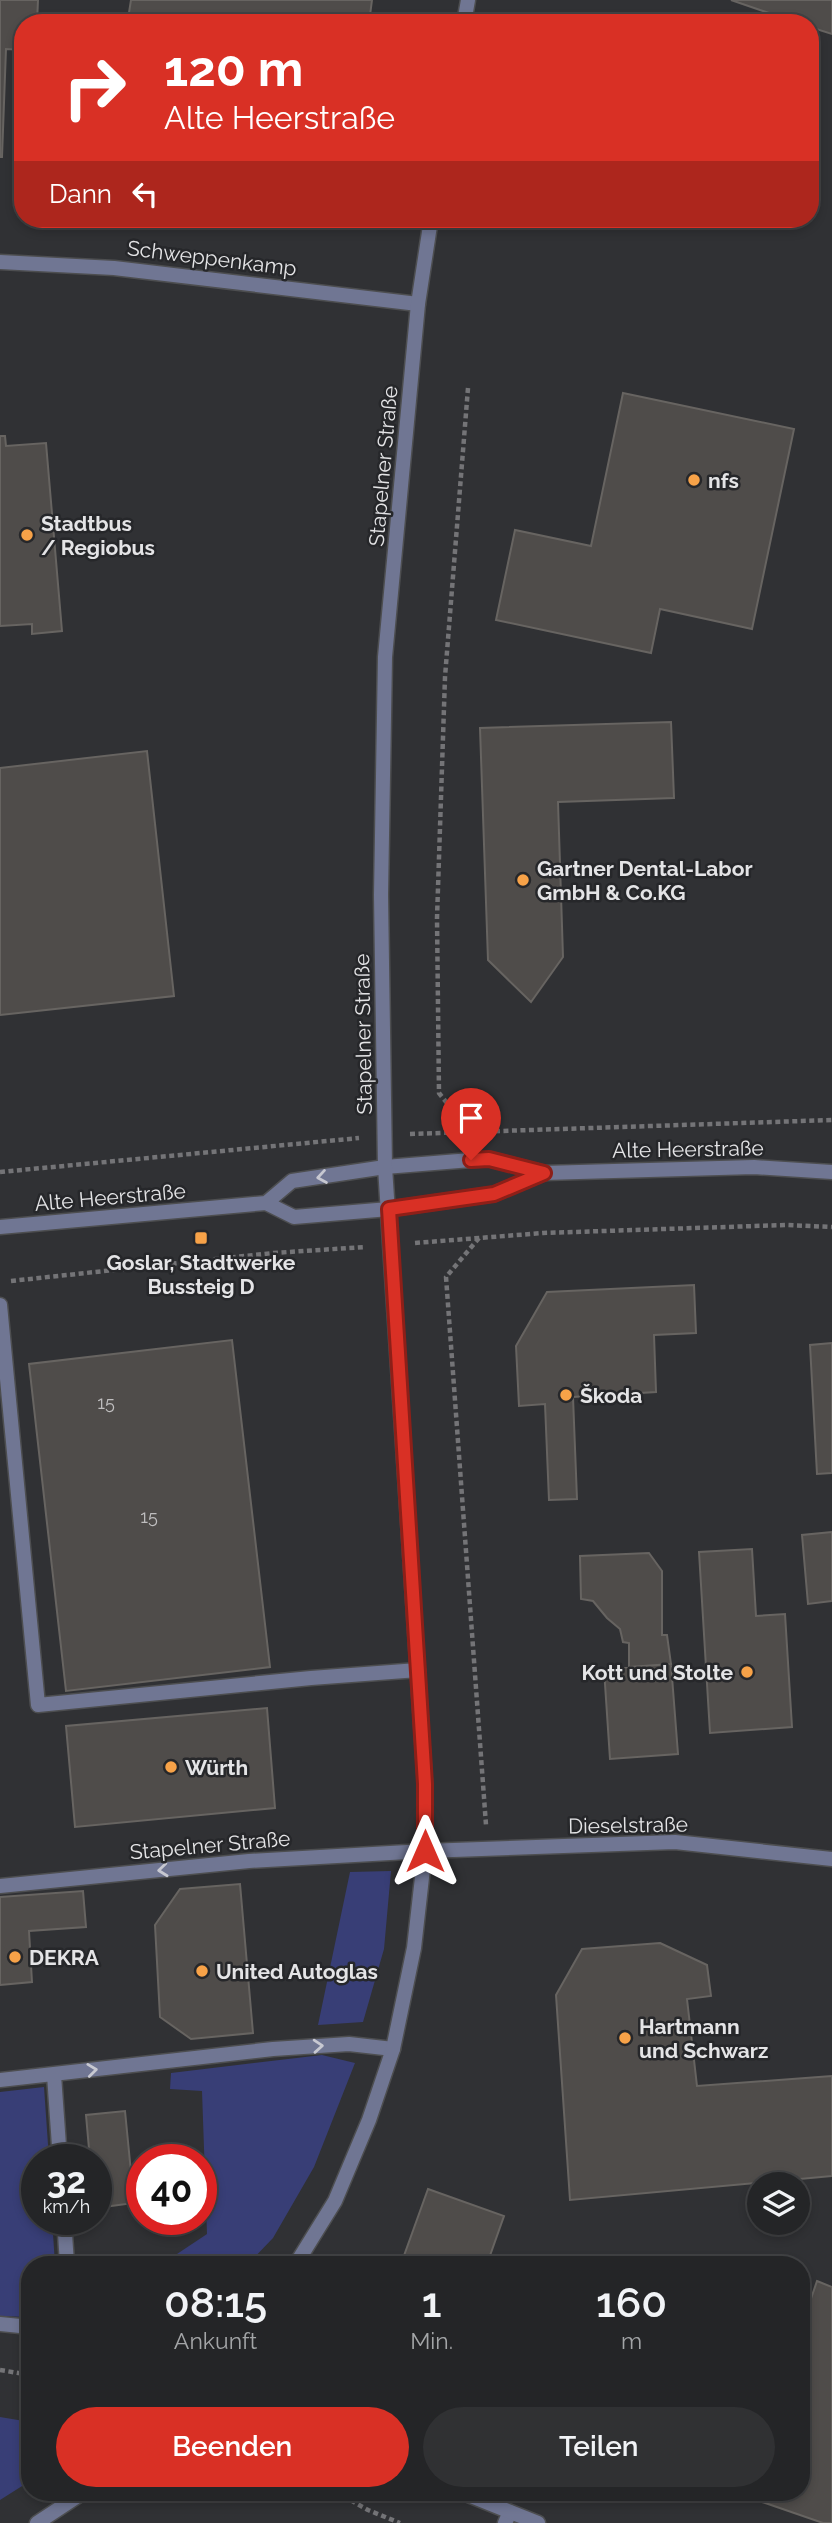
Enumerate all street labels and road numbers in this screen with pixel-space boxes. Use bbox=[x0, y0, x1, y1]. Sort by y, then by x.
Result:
street label: Schweppenkamp bbox=[126, 235, 298, 281]
street label: Stapelner Straße bbox=[364, 385, 402, 547]
street label: Stapelner Straße bbox=[349, 953, 377, 1115]
street label: Alte Heerstraße bbox=[612, 1135, 764, 1163]
street label: Alte Heerstraße bbox=[33, 1178, 187, 1216]
street label: Dieselstraße bbox=[568, 1811, 688, 1839]
street label: Stapelner Straße bbox=[129, 1826, 291, 1864]

